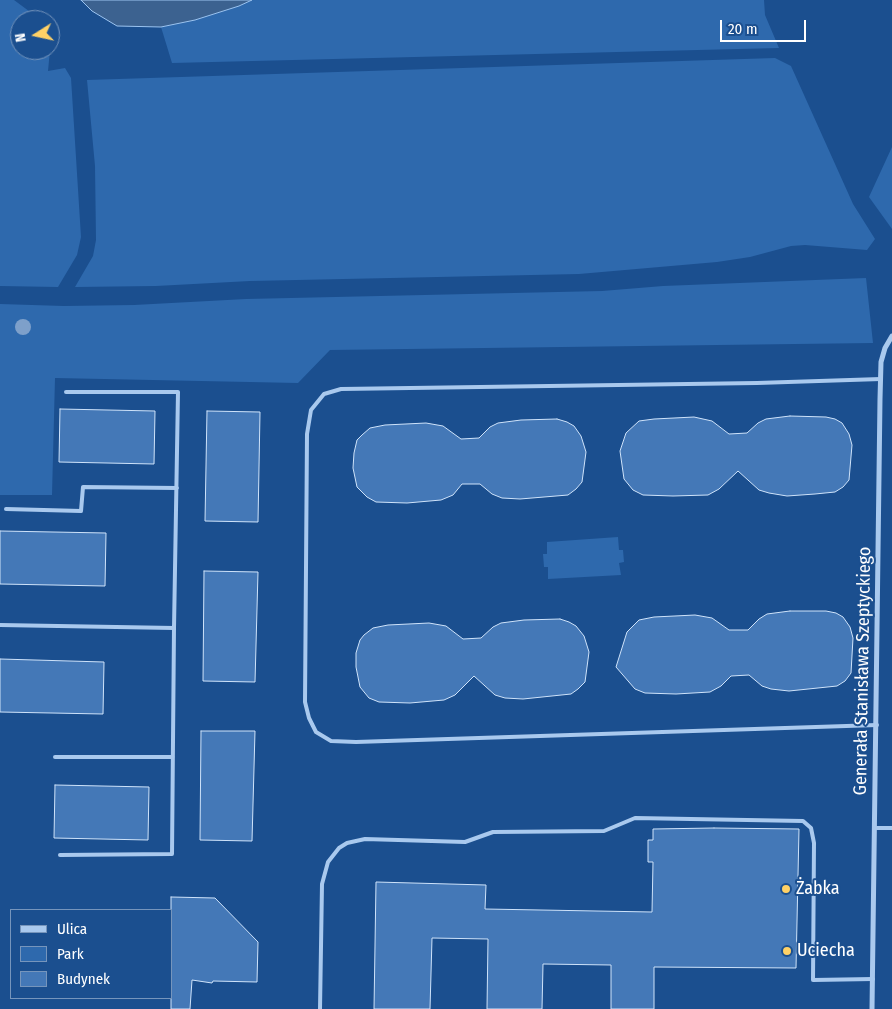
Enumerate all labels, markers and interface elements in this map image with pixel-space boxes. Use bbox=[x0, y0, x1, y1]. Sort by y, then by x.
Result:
north arrow bbox=[10, 10, 60, 60]
scale bar bbox=[722, 10, 808, 42]
text: 20 m bbox=[728, 20, 758, 38]
text: N bbox=[12, 32, 30, 43]
street label: Generała Stanisława Szeptyckiego bbox=[850, 547, 876, 795]
place label: Żabka bbox=[796, 878, 840, 900]
marker: Żabka bbox=[780, 883, 792, 895]
legend bbox=[10, 909, 172, 999]
text: Ulica bbox=[57, 920, 87, 938]
place label: Uciecha bbox=[797, 940, 855, 962]
text: Park bbox=[57, 945, 84, 963]
marker: Uciecha bbox=[781, 945, 793, 957]
text: Budynek bbox=[57, 970, 110, 988]

